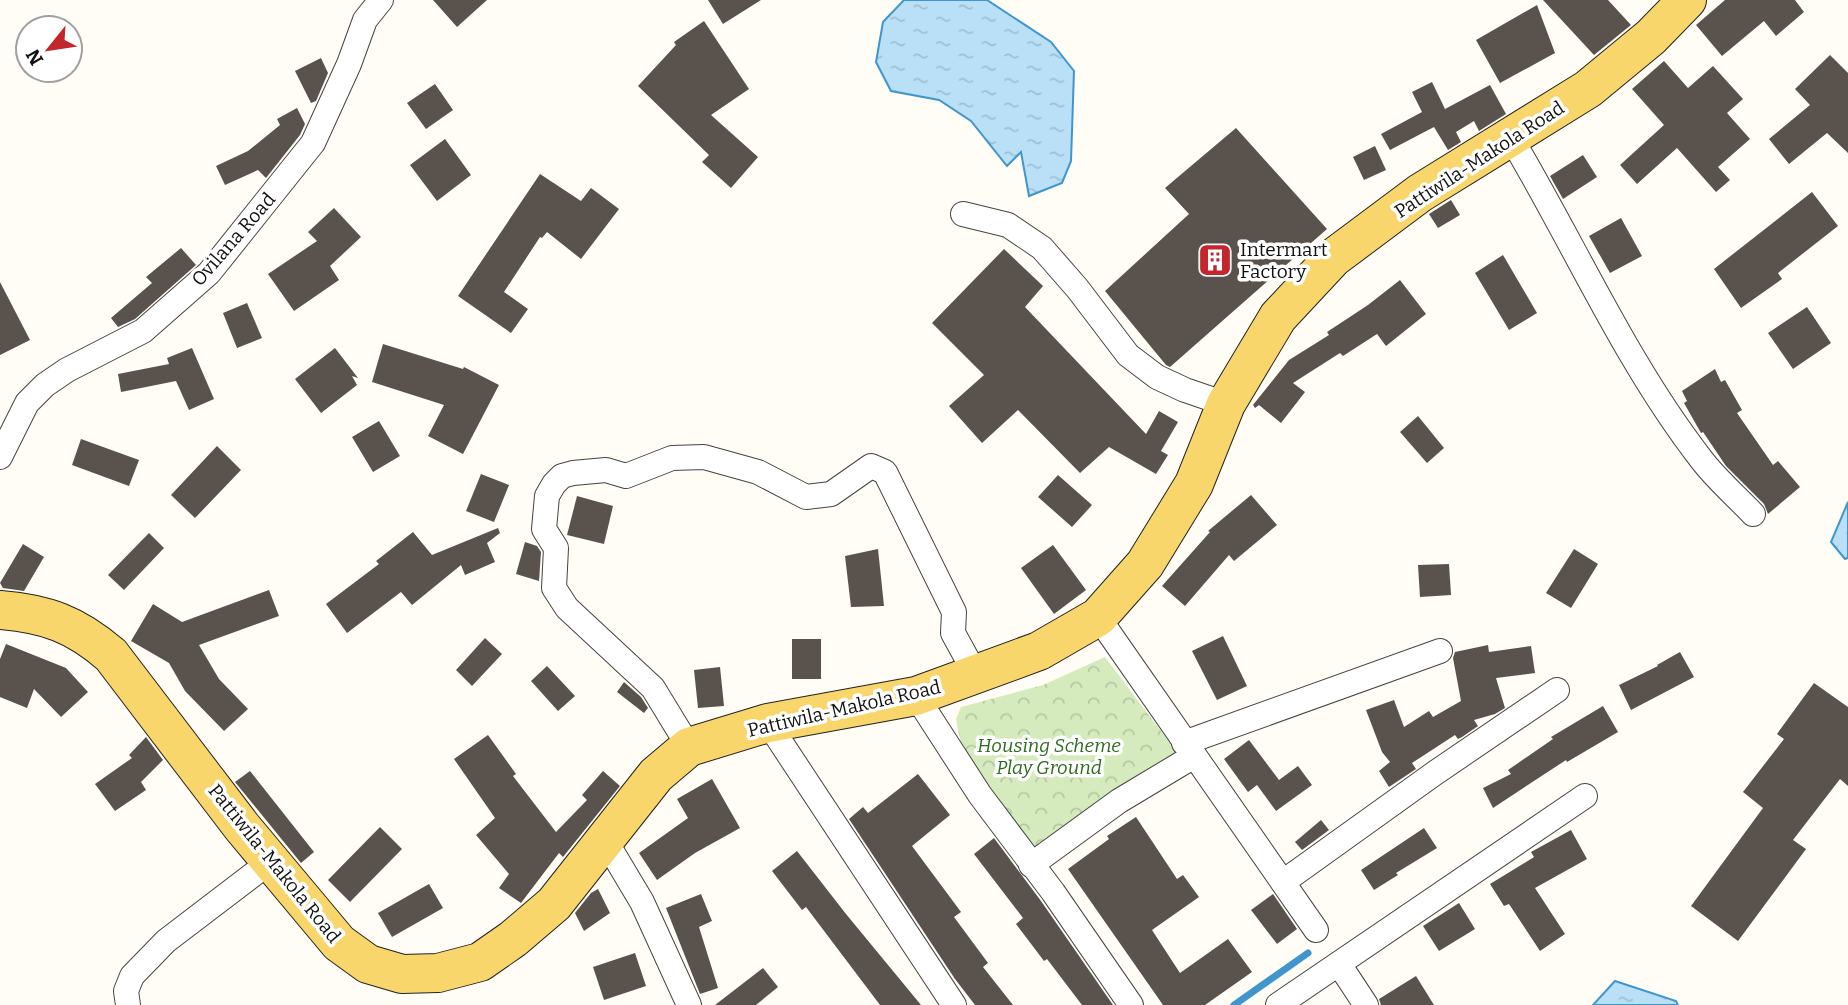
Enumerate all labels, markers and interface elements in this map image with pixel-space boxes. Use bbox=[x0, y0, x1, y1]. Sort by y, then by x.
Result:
north arrow bbox=[14, 14, 84, 84]
text: N bbox=[21, 45, 48, 69]
street label: Pattiwila-Makola Road bbox=[1390, 96, 1568, 223]
street label: Ovilana Road bbox=[187, 188, 280, 291]
place label: Intermart Factory bbox=[1240, 238, 1328, 283]
building icon: Intermart Factory bbox=[1196, 241, 1234, 279]
street label: Pattiwila-Makola Road bbox=[745, 675, 943, 742]
park label: Housing Scheme Play Ground bbox=[977, 734, 1121, 779]
street label: Pattiwila-Makola Road bbox=[204, 779, 346, 947]

